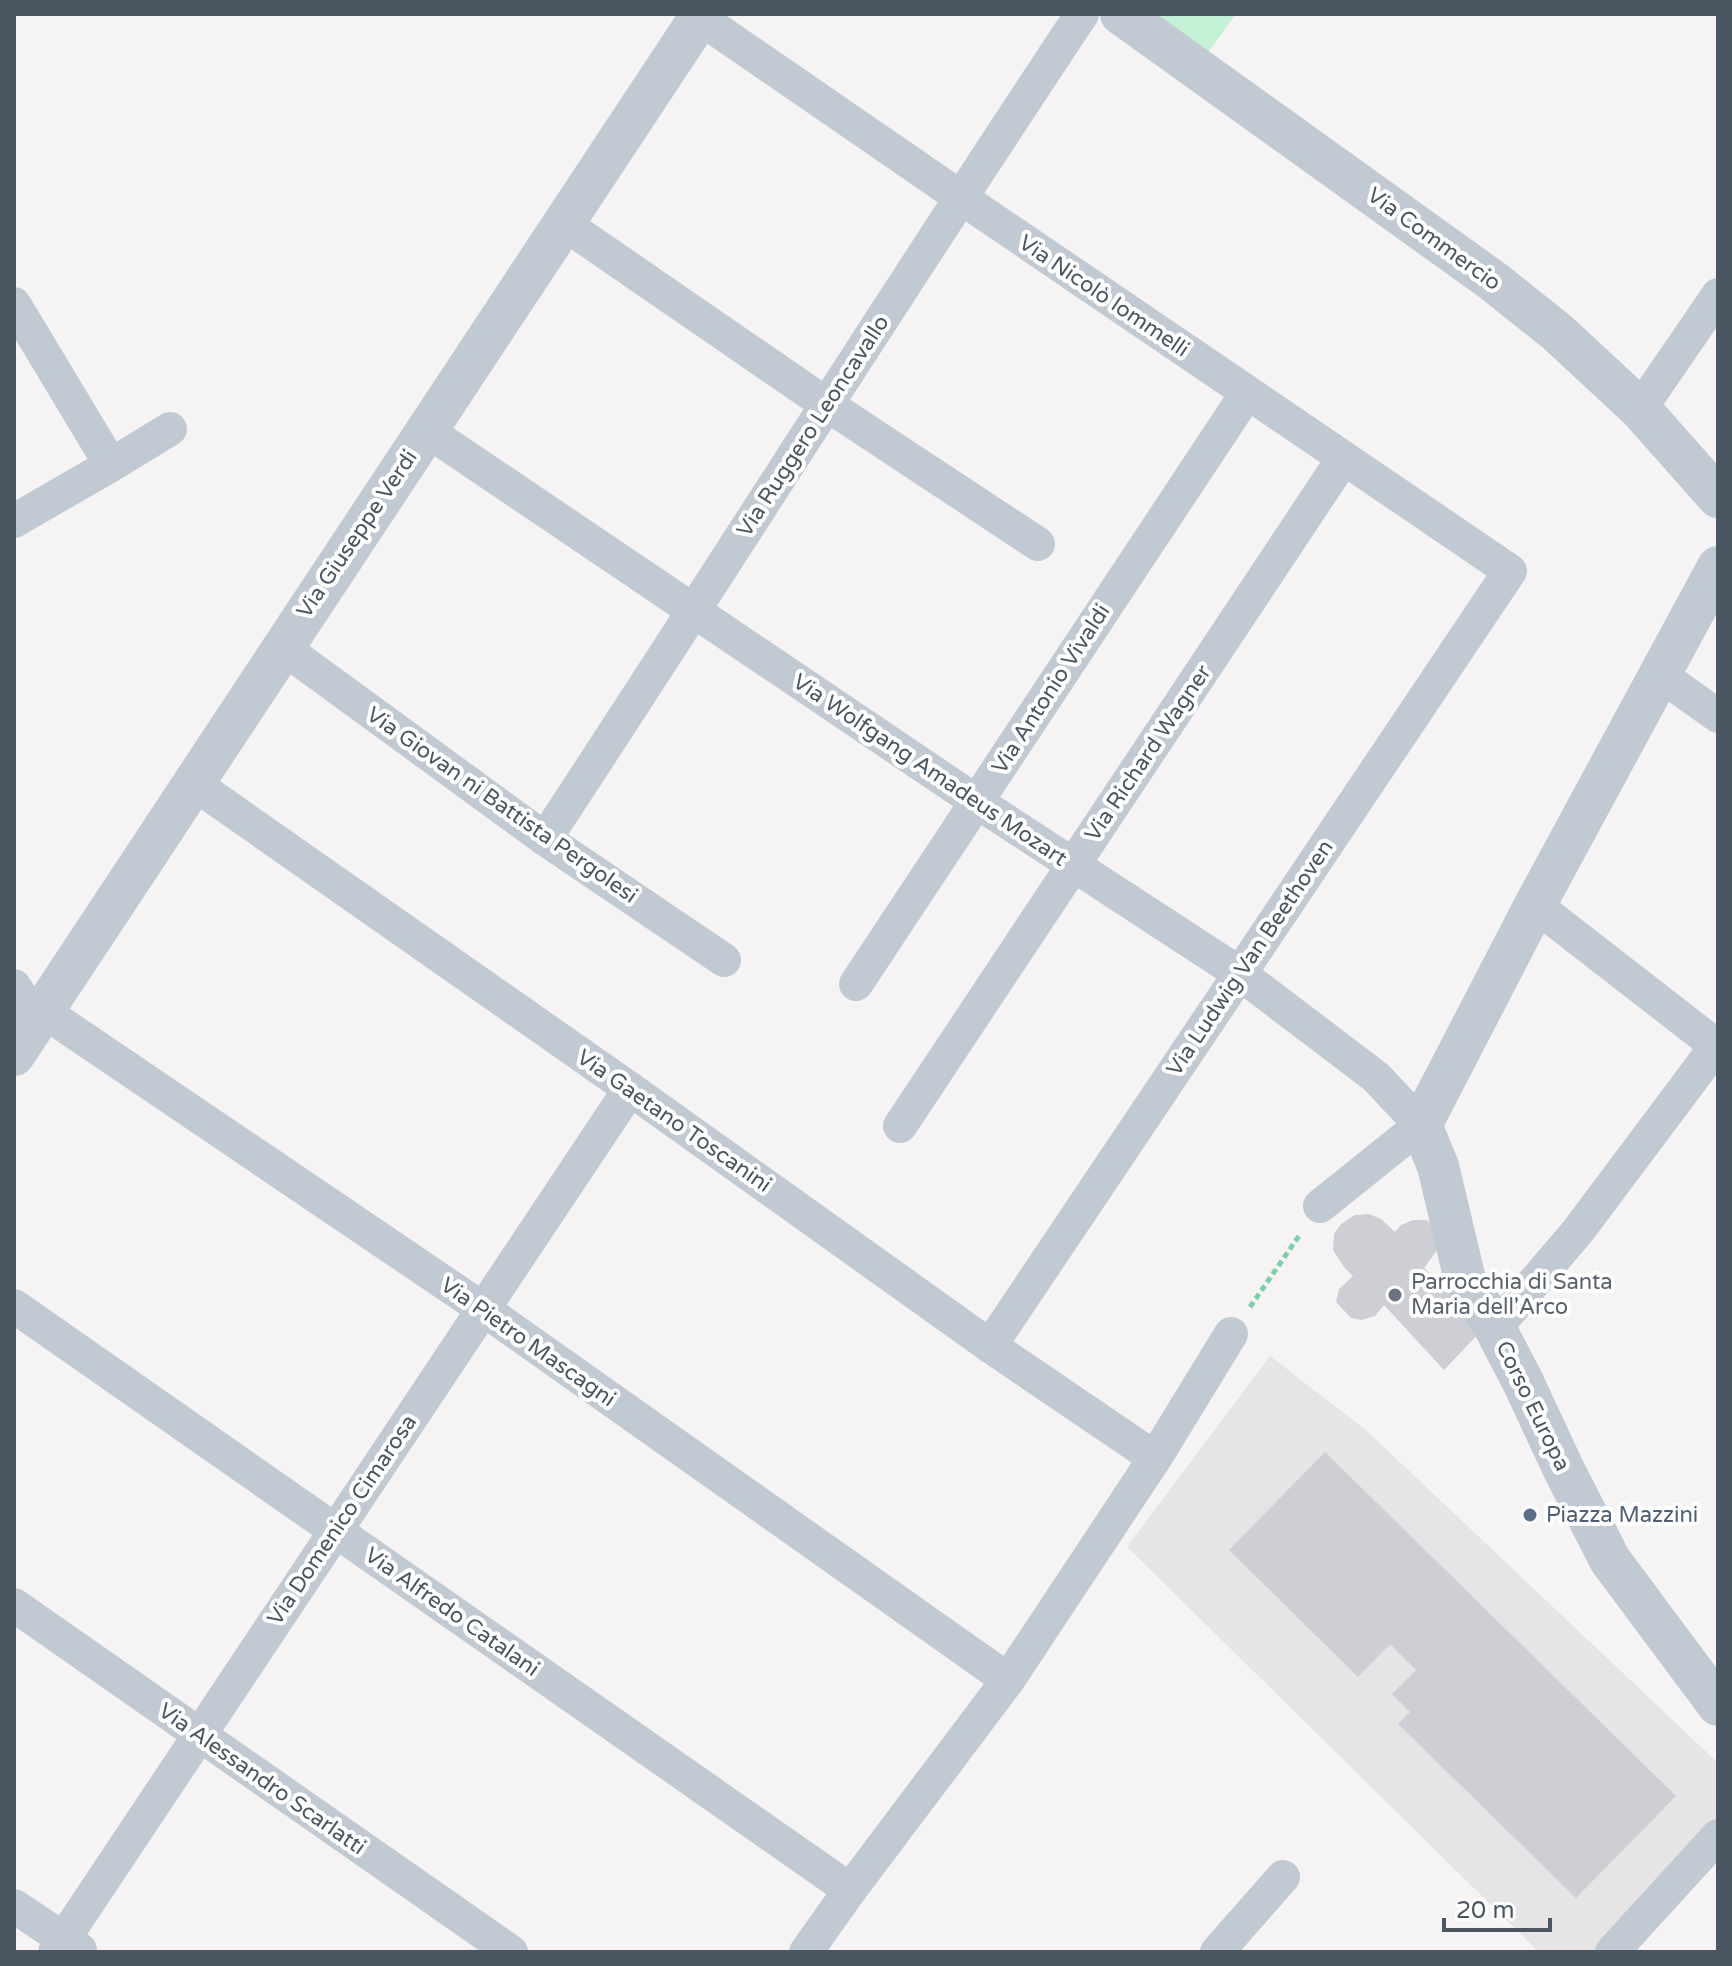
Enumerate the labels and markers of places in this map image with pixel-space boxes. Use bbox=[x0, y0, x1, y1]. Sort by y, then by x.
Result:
place label: Parrocchia di Santa Maria dell'Arco bbox=[1411, 1269, 1613, 1320]
marker: Parrocchia di Santa Maria dell'Arco bbox=[1386, 1286, 1404, 1304]
place label: Piazza Mazzini bbox=[1546, 1502, 1698, 1528]
marker: Piazza Mazzini bbox=[1521, 1506, 1539, 1524]

